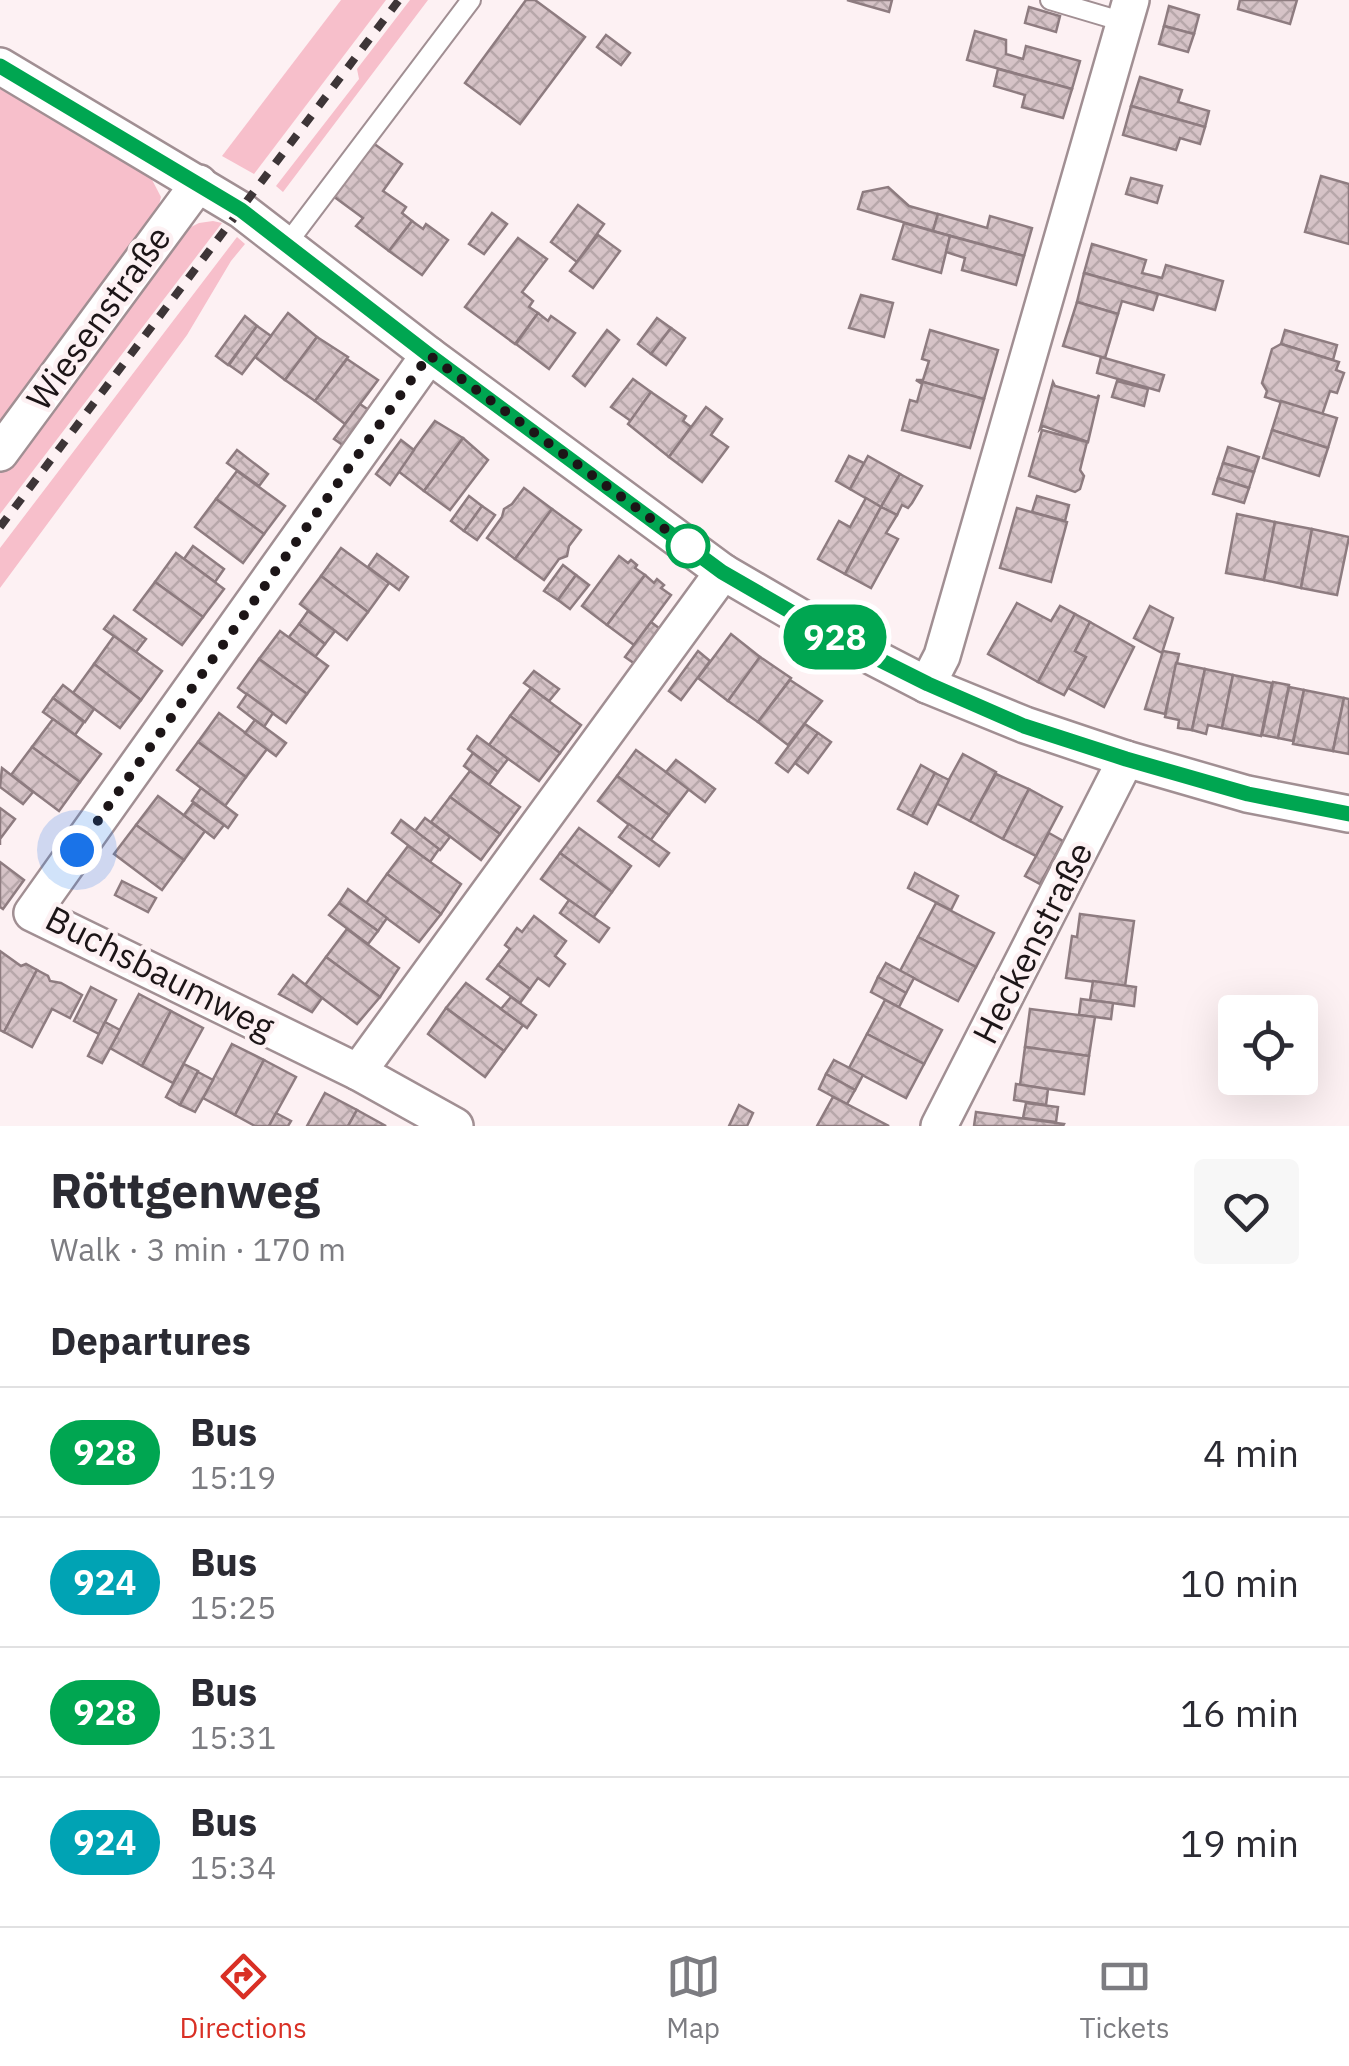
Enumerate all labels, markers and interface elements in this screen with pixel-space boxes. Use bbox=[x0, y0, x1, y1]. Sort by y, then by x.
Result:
street label: Wiesenstraße bbox=[16, 216, 181, 419]
unlabelled marker bbox=[667, 525, 709, 567]
line badge: 928 bbox=[778, 604, 892, 670]
text: 928 bbox=[803, 614, 867, 660]
your location bbox=[52, 825, 102, 875]
street label: Heckenstraße bbox=[962, 834, 1103, 1051]
street label: Buchsbaumweg bbox=[38, 895, 283, 1050]
map controls bbox=[1218, 995, 1318, 1095]
button: locate bbox=[1218, 995, 1318, 1095]
text: Röttgenweg bbox=[50, 1159, 320, 1221]
button: heart bbox=[1194, 1159, 1299, 1264]
text: Walk · 3 min · 170 m bbox=[50, 1228, 346, 1270]
text: Departures bbox=[50, 1316, 251, 1365]
text: Bus bbox=[190, 1407, 257, 1456]
text: 4 min bbox=[1203, 1428, 1299, 1477]
text: 928 bbox=[73, 1429, 137, 1475]
text: 15:19 bbox=[190, 1456, 276, 1498]
text: Bus bbox=[190, 1537, 257, 1586]
text: 10 min bbox=[1180, 1558, 1299, 1607]
text: 924 bbox=[73, 1559, 137, 1605]
text: 15:25 bbox=[190, 1586, 276, 1628]
text: Bus bbox=[190, 1667, 257, 1716]
text: 16 min bbox=[1180, 1688, 1299, 1737]
text: 928 bbox=[73, 1689, 137, 1735]
text: 15:31 bbox=[190, 1716, 276, 1758]
text: Bus bbox=[190, 1797, 257, 1846]
text: 19 min bbox=[1180, 1818, 1299, 1867]
text: 924 bbox=[73, 1819, 137, 1865]
text: 15:34 bbox=[190, 1846, 276, 1888]
tab: Directions bbox=[179, 1949, 307, 2046]
tab: Map bbox=[666, 1949, 721, 2046]
tab: Tickets bbox=[1079, 1949, 1170, 2046]

